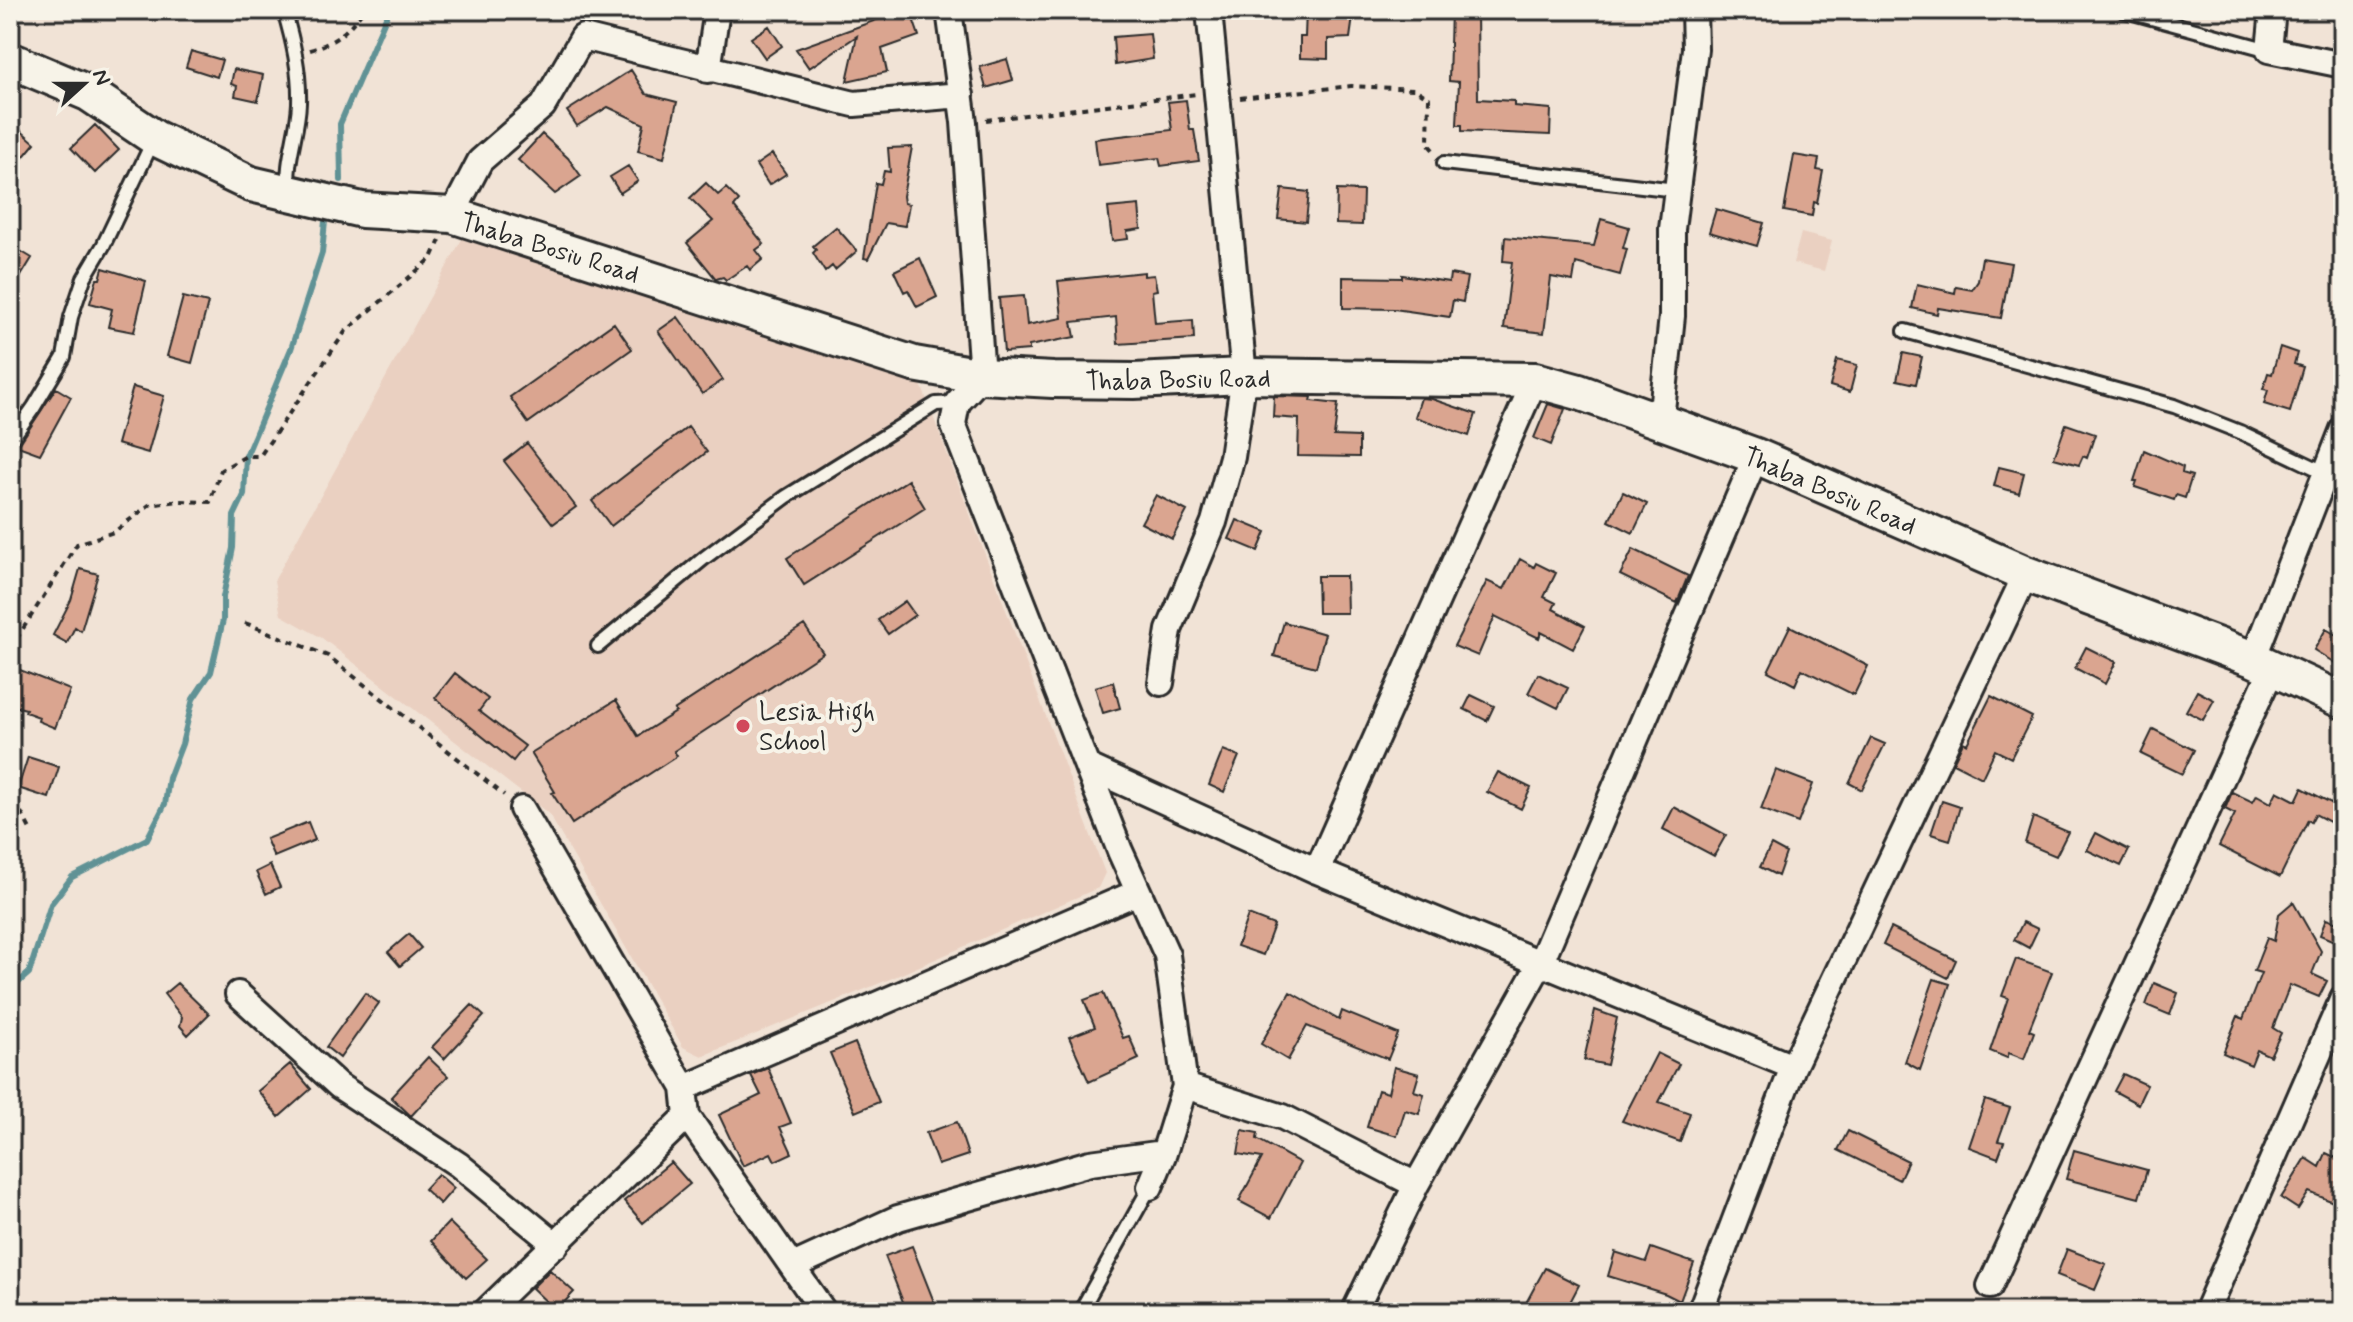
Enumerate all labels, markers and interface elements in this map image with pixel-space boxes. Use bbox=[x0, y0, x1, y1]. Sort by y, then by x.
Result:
north arrow bbox=[44, 44, 124, 124]
text: N bbox=[85, 66, 117, 89]
street label: Thaba Bosiu Road bbox=[456, 206, 643, 292]
street label: Thaba Bosiu Road bbox=[1085, 362, 1271, 400]
street label: Thaba Bosiu Road bbox=[1737, 440, 1921, 544]
place label: Lesia High School bbox=[759, 696, 875, 760]
marker: Lesia High School bbox=[734, 717, 752, 735]

